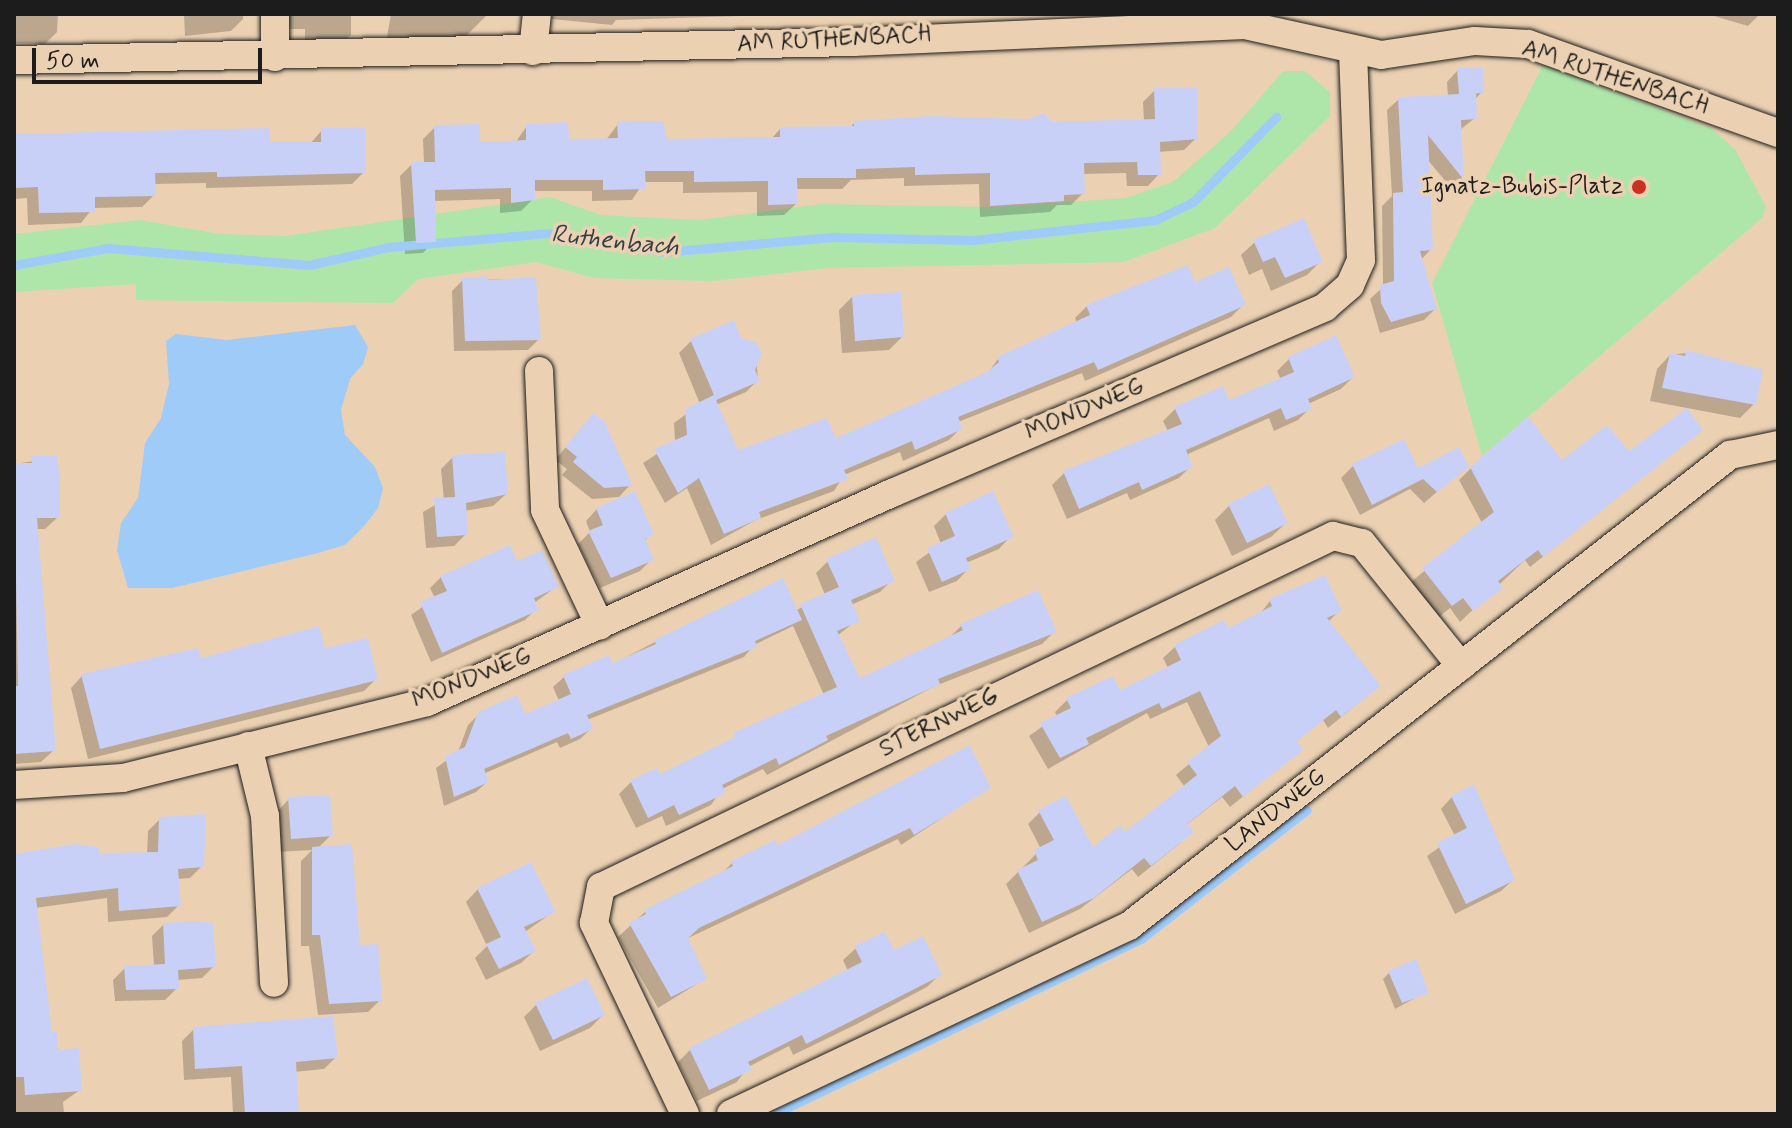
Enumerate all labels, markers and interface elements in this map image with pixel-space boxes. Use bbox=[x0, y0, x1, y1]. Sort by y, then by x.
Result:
street label: AM RUTHENBACH bbox=[735, 20, 933, 60]
scale bar bbox=[36, 32, 266, 82]
street label: AM RUTHENBACH bbox=[1517, 34, 1713, 122]
text: 50 m bbox=[46, 46, 100, 77]
place label: Ignatz-Bubis-Platz bbox=[1421, 173, 1623, 201]
marker: Ignatz-Bubis-Platz bbox=[1630, 178, 1648, 196]
water label: Ruthenbach bbox=[550, 220, 680, 264]
street label: MONDWEG bbox=[1021, 372, 1149, 448]
street label: MONDWEG bbox=[408, 642, 536, 716]
street label: STERNWEG bbox=[875, 682, 1003, 764]
street label: LANDWEG bbox=[1220, 763, 1332, 859]

